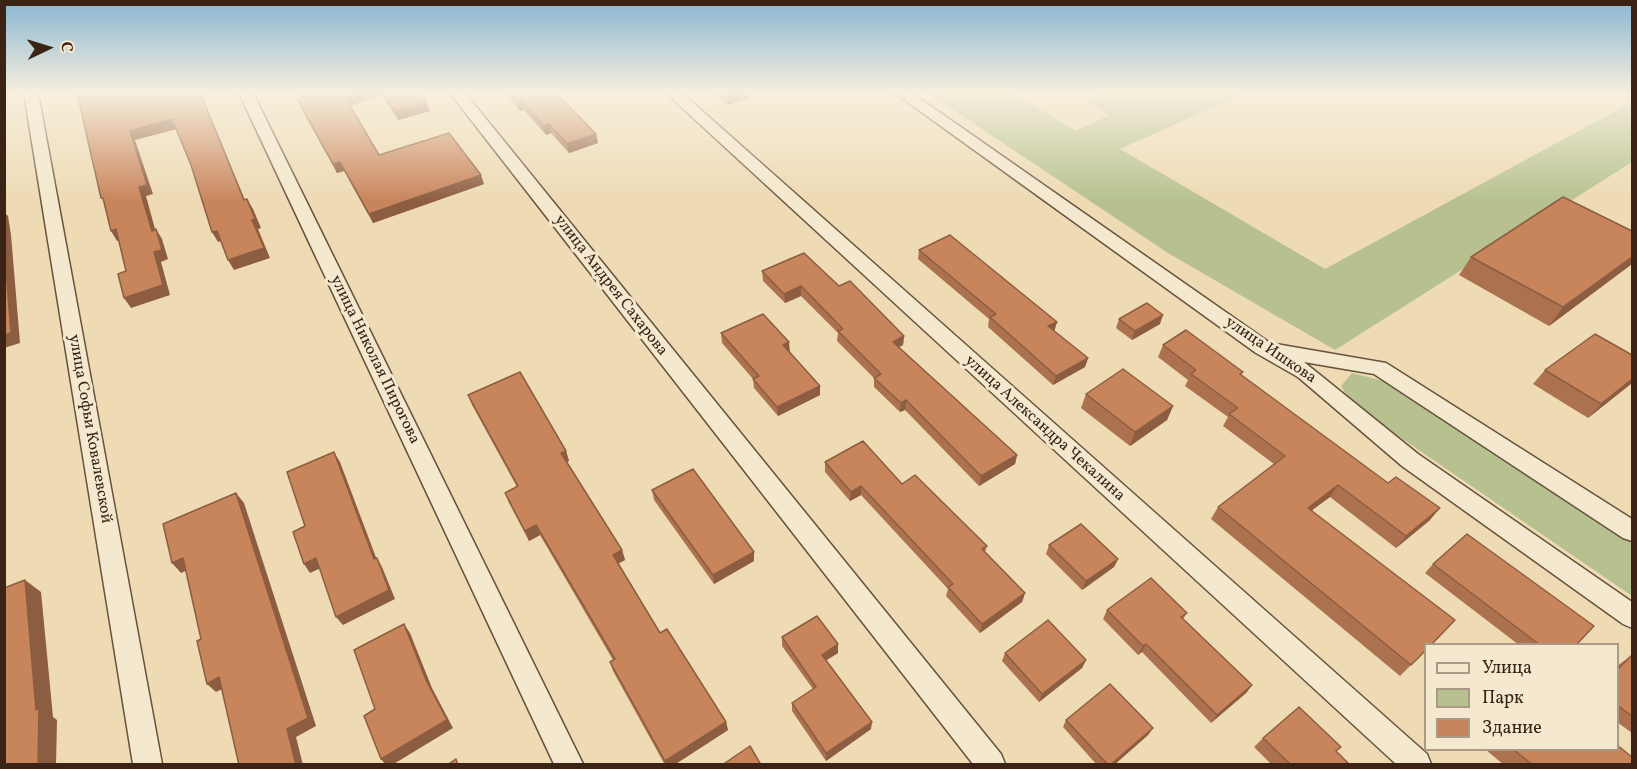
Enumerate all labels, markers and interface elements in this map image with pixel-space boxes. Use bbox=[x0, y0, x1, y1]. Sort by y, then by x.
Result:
north arrow bbox=[18, 18, 78, 78]
text: С bbox=[55, 41, 77, 53]
street label: улица Андрея Сахарова bbox=[549, 212, 671, 360]
street label: улица Николая Пирогова bbox=[325, 273, 423, 447]
street label: улица Ишкова bbox=[1221, 313, 1319, 389]
street label: улица Софьи Ковалевской bbox=[63, 333, 115, 525]
street label: улица Александра Чекалина bbox=[960, 352, 1128, 506]
legend bbox=[1424, 643, 1619, 751]
text: Улица bbox=[1482, 656, 1532, 681]
text: Парк bbox=[1482, 686, 1524, 711]
text: Здание bbox=[1482, 716, 1542, 741]

